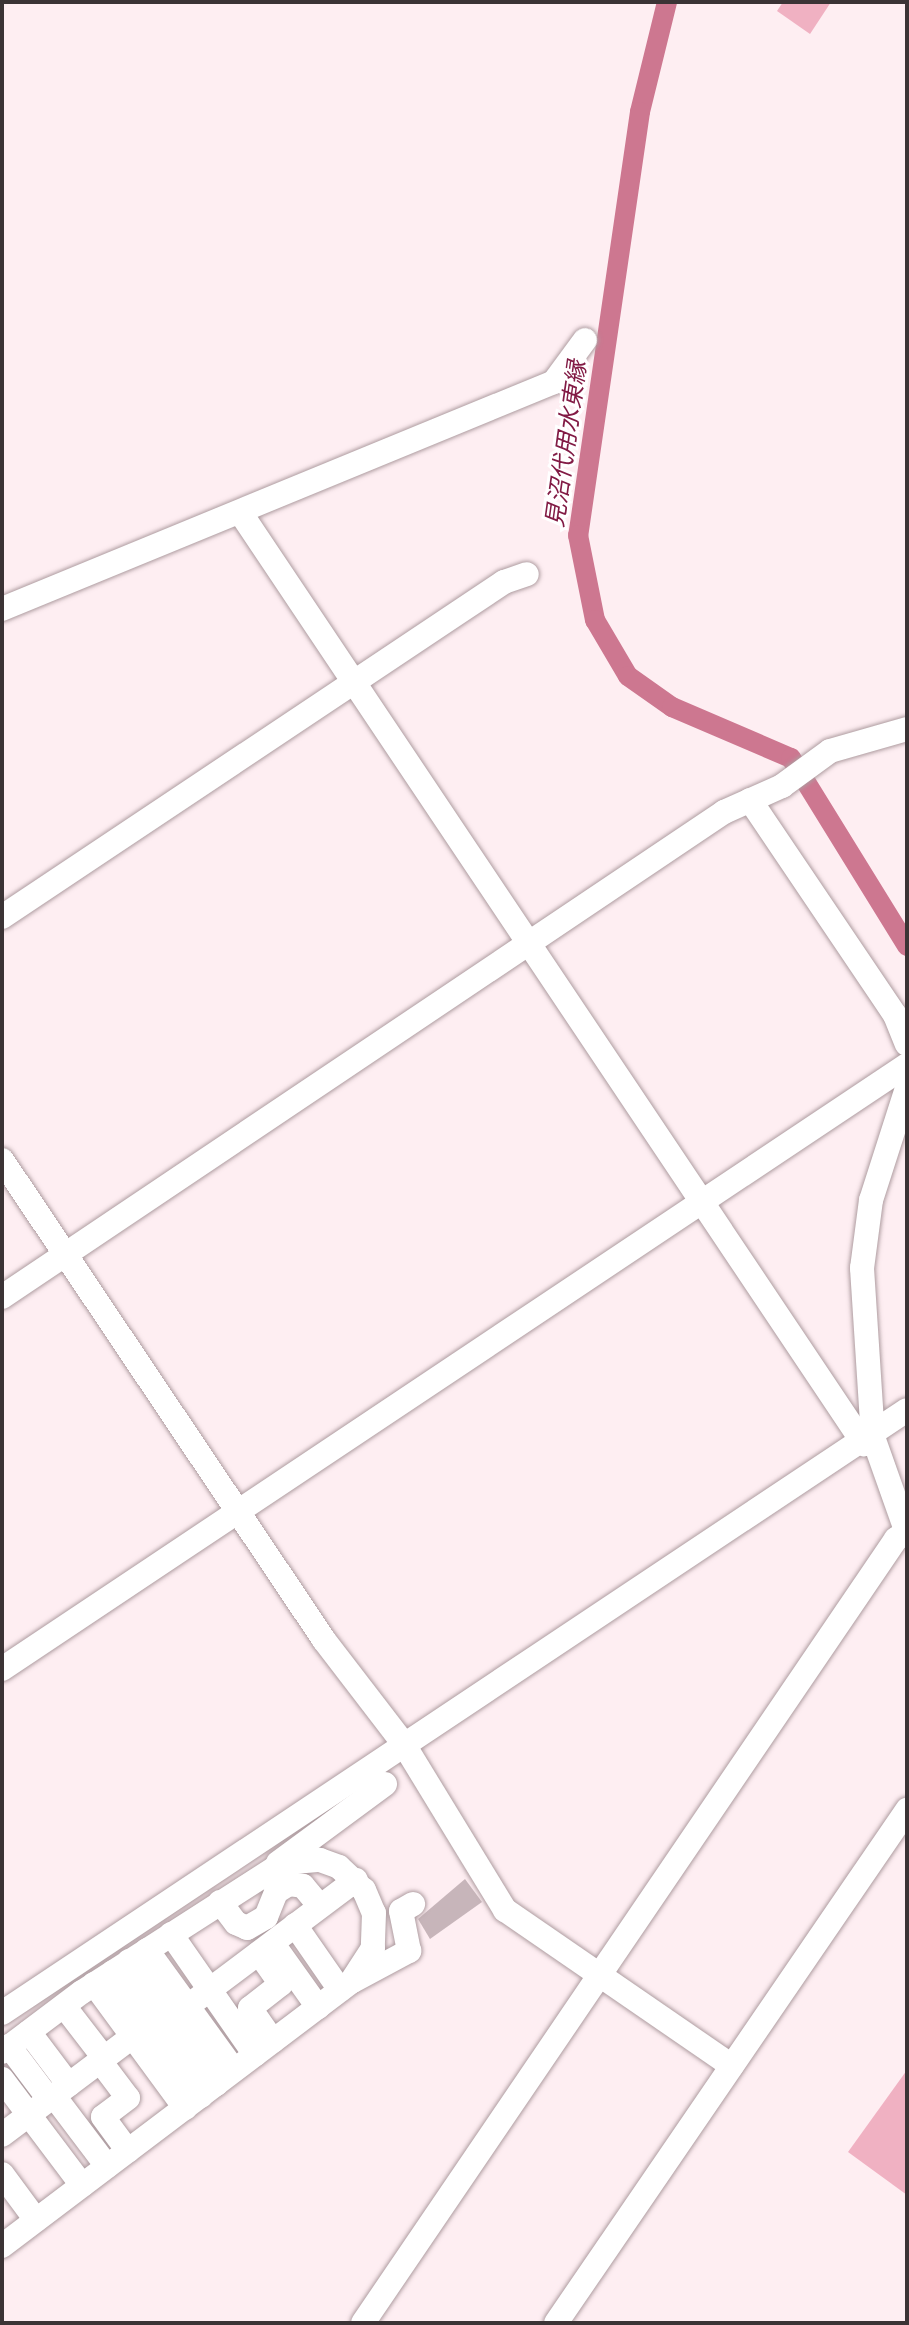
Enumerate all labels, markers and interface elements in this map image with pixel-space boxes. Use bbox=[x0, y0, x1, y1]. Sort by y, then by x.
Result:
water label: 見沼代用水東縁 bbox=[540, 359, 592, 529]

